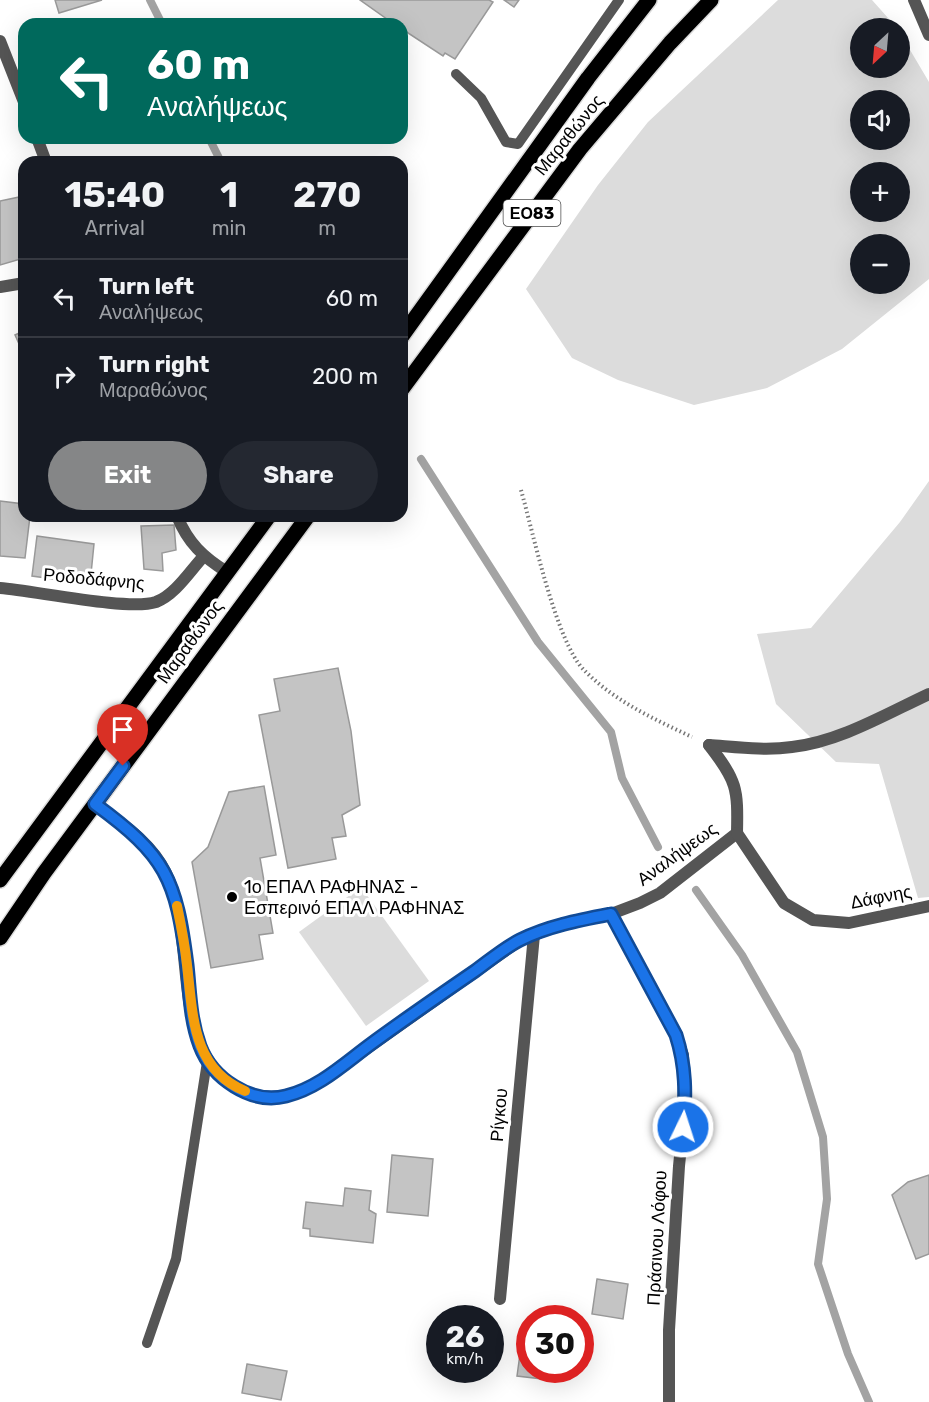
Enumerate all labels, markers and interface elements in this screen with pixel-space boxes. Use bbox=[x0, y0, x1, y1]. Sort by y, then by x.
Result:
north arrow bbox=[850, 18, 910, 78]
map controls bbox=[850, 18, 910, 294]
text: 60 m bbox=[147, 40, 250, 90]
icon: left bbox=[48, 42, 126, 120]
street label: Μαραθώνος bbox=[530, 90, 609, 180]
button: sound bbox=[850, 90, 910, 150]
text: Αναλήψεως bbox=[147, 91, 288, 123]
button: + bbox=[850, 162, 910, 222]
text: 15:40 bbox=[65, 173, 165, 216]
text: 1 bbox=[220, 173, 238, 216]
text: 270 bbox=[293, 173, 362, 216]
road number: ΕΟ83 bbox=[504, 200, 560, 226]
text: Arrival bbox=[85, 216, 145, 240]
text: min bbox=[212, 216, 246, 240]
text: m bbox=[318, 216, 336, 240]
button: − bbox=[850, 234, 910, 294]
text: Turn left bbox=[99, 273, 194, 300]
icon: left bbox=[48, 282, 81, 315]
text: 60 m bbox=[326, 285, 378, 312]
text: Αναλήψεως bbox=[99, 300, 203, 324]
text: Turn right bbox=[99, 351, 209, 378]
icon: right bbox=[48, 360, 81, 393]
text: 200 m bbox=[312, 363, 378, 390]
text: Μαραθώνος bbox=[99, 378, 208, 402]
button: Exit bbox=[48, 441, 207, 510]
button: Share bbox=[219, 441, 378, 510]
street label: Ροδοδάφνης bbox=[42, 564, 146, 594]
street label: Μαραθώνος bbox=[152, 596, 228, 688]
pin bbox=[97, 704, 148, 766]
icon: arrive bbox=[106, 713, 139, 746]
street label: Αναλήψεως bbox=[633, 817, 722, 890]
place label: 1ο ΕΠΑΛ ΡΑΦΗΝΑΣ - Εσπερινό ΕΠΑΛ ΡΑΦΗΝΑΣ bbox=[244, 876, 464, 919]
street label: Δάφνης bbox=[849, 880, 914, 914]
marker: 1ο ΕΠΑΛ ΡΑΦΗΝΑΣ - Εσπερινό ΕΠΑΛ ΡΑΦΗΝΑΣ bbox=[225, 890, 239, 904]
street label: Ρίγκου bbox=[486, 1087, 512, 1143]
position arrow bbox=[651, 1095, 715, 1159]
street label: Πράσινου Λόφου bbox=[642, 1170, 672, 1306]
speed limit sign: 30 bbox=[516, 1305, 594, 1383]
text: 26 bbox=[445, 1319, 485, 1355]
text: km/h bbox=[446, 1350, 484, 1368]

